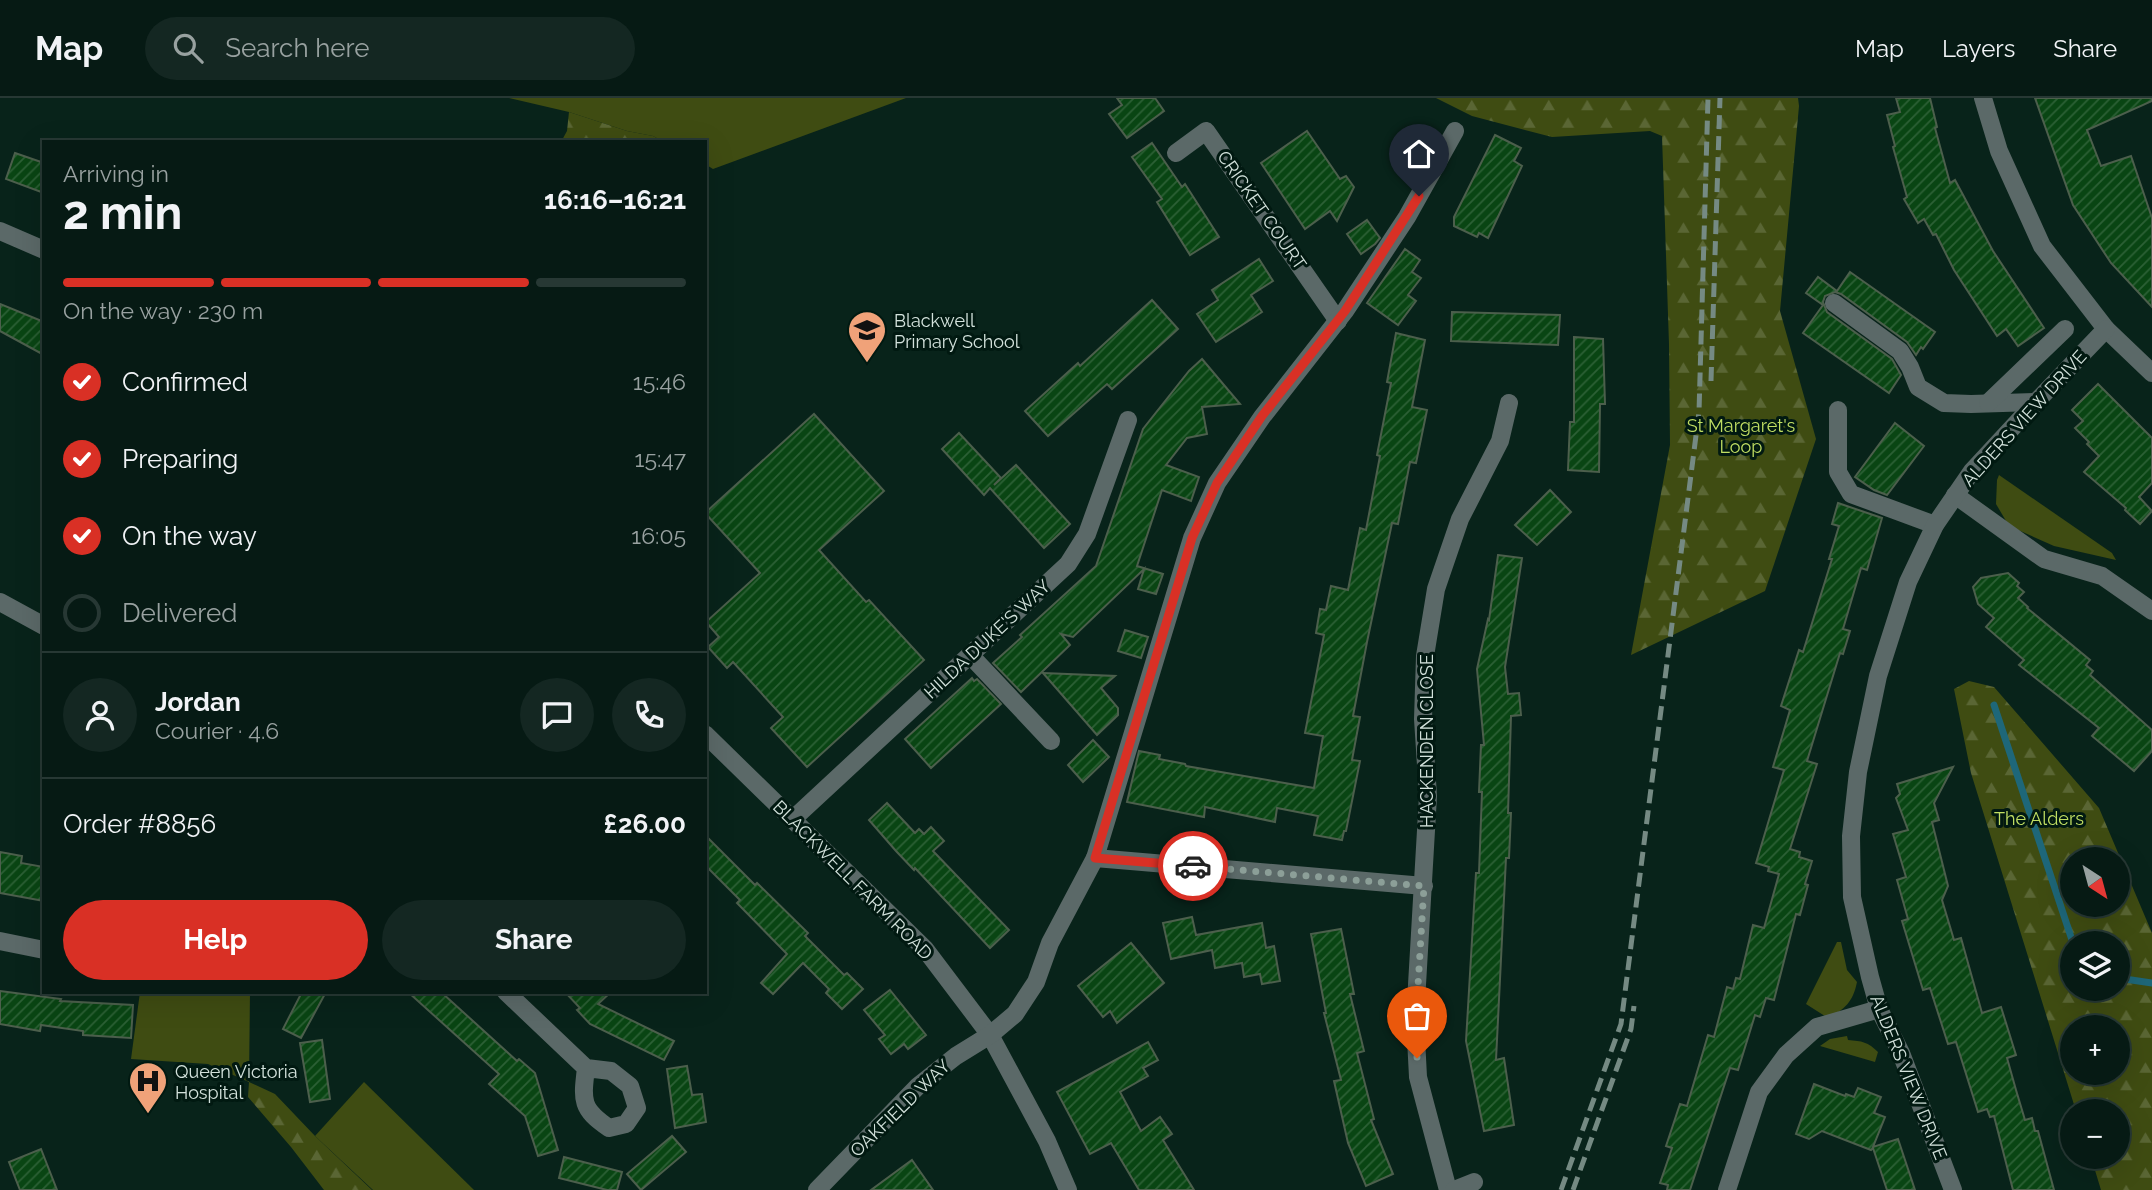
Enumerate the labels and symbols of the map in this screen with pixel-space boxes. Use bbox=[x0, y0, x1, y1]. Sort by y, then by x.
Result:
pin bbox=[1389, 124, 1449, 196]
street label: CRICKET COURT bbox=[1213, 146, 1311, 274]
school or university icon: Blackwell Primary School bbox=[846, 309, 888, 364]
place label: Blackwell Primary School bbox=[894, 310, 1020, 352]
street label: ALDERS VIEW DRIVE bbox=[1957, 346, 2091, 490]
park label: St Margaret's Loop bbox=[1687, 415, 1796, 457]
street label: HILDA DUKE'S WAY bbox=[920, 575, 1055, 703]
street label: HACKENDEN CLOSE bbox=[1416, 654, 1437, 828]
street label: BLACKWELL FARM ROAD bbox=[769, 796, 937, 964]
park label: The Alders bbox=[1994, 808, 2084, 829]
courier bbox=[1158, 831, 1228, 901]
north arrow bbox=[2060, 847, 2130, 917]
pin bbox=[1387, 986, 1447, 1058]
street label: ALDERS VIEW DRIVE bbox=[1866, 992, 1952, 1162]
street label: OAKFIELD WAY bbox=[846, 1055, 954, 1161]
hospital icon: Queen Victoria Hospital bbox=[127, 1060, 169, 1115]
place label: Queen Victoria Hospital bbox=[175, 1061, 297, 1103]

